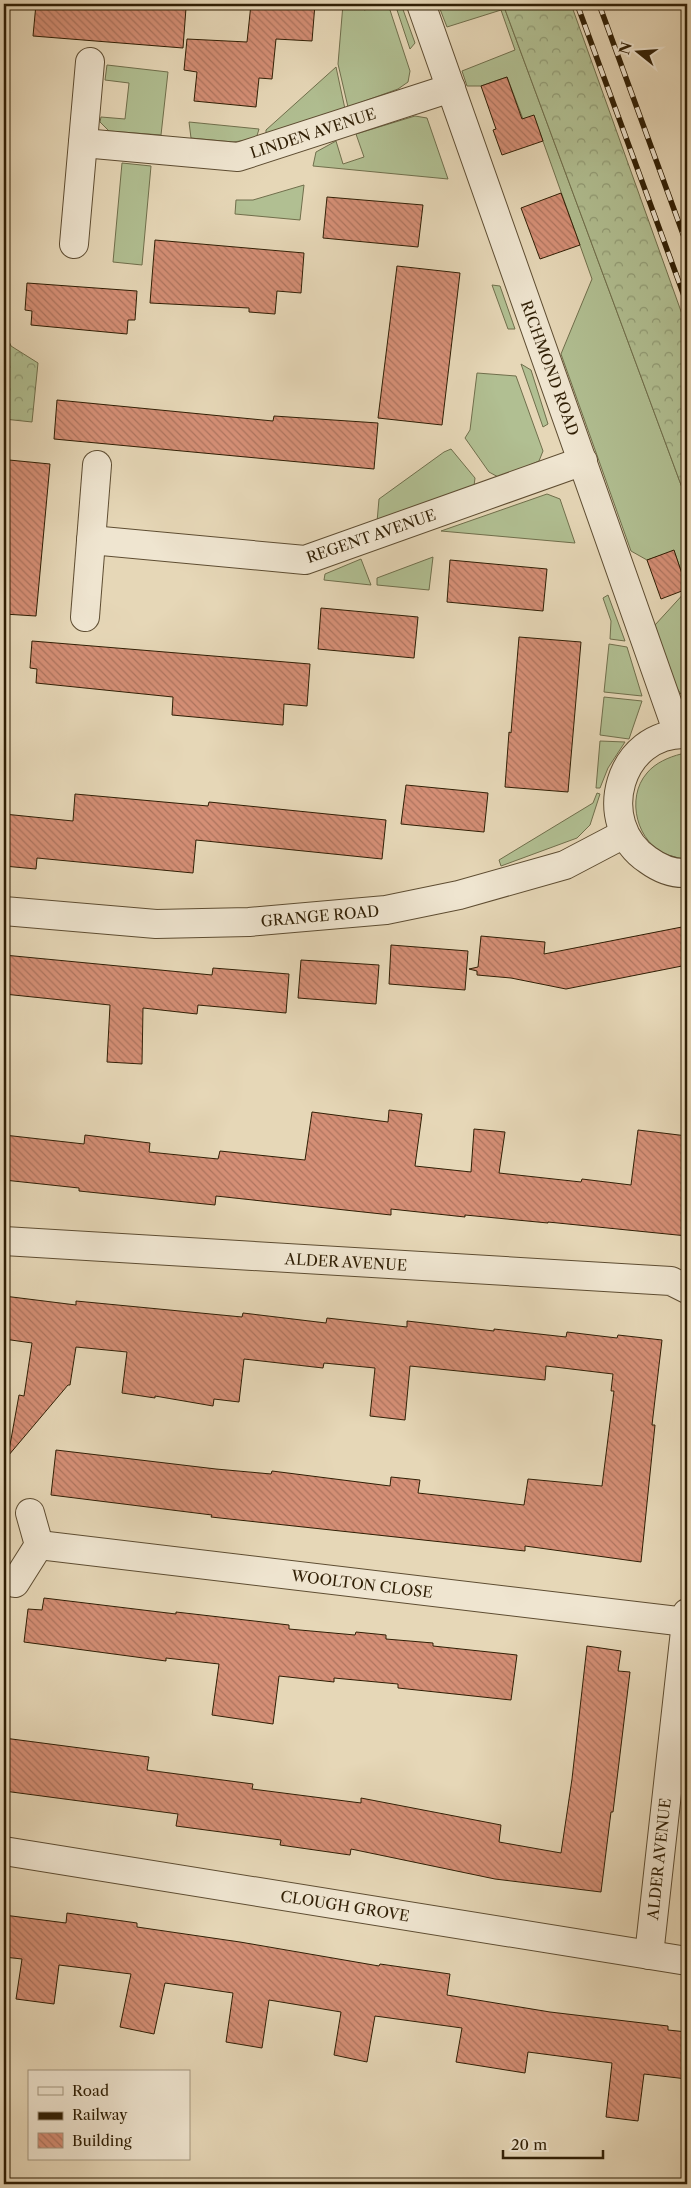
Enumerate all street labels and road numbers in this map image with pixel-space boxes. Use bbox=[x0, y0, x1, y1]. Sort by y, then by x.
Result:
street label: LINDEN AVENUE bbox=[248, 104, 378, 162]
street label: RICHMOND ROAD bbox=[517, 298, 583, 438]
street label: REGENT AVENUE bbox=[304, 505, 438, 567]
street label: GRANGE ROAD bbox=[260, 901, 380, 931]
street label: ALDER AVENUE bbox=[283, 1249, 408, 1275]
street label: WOOLTON CLOSE bbox=[289, 1566, 434, 1602]
street label: ALDER AVENUE bbox=[643, 1797, 675, 1922]
street label: CLOUGH GROVE bbox=[279, 1886, 411, 1926]

